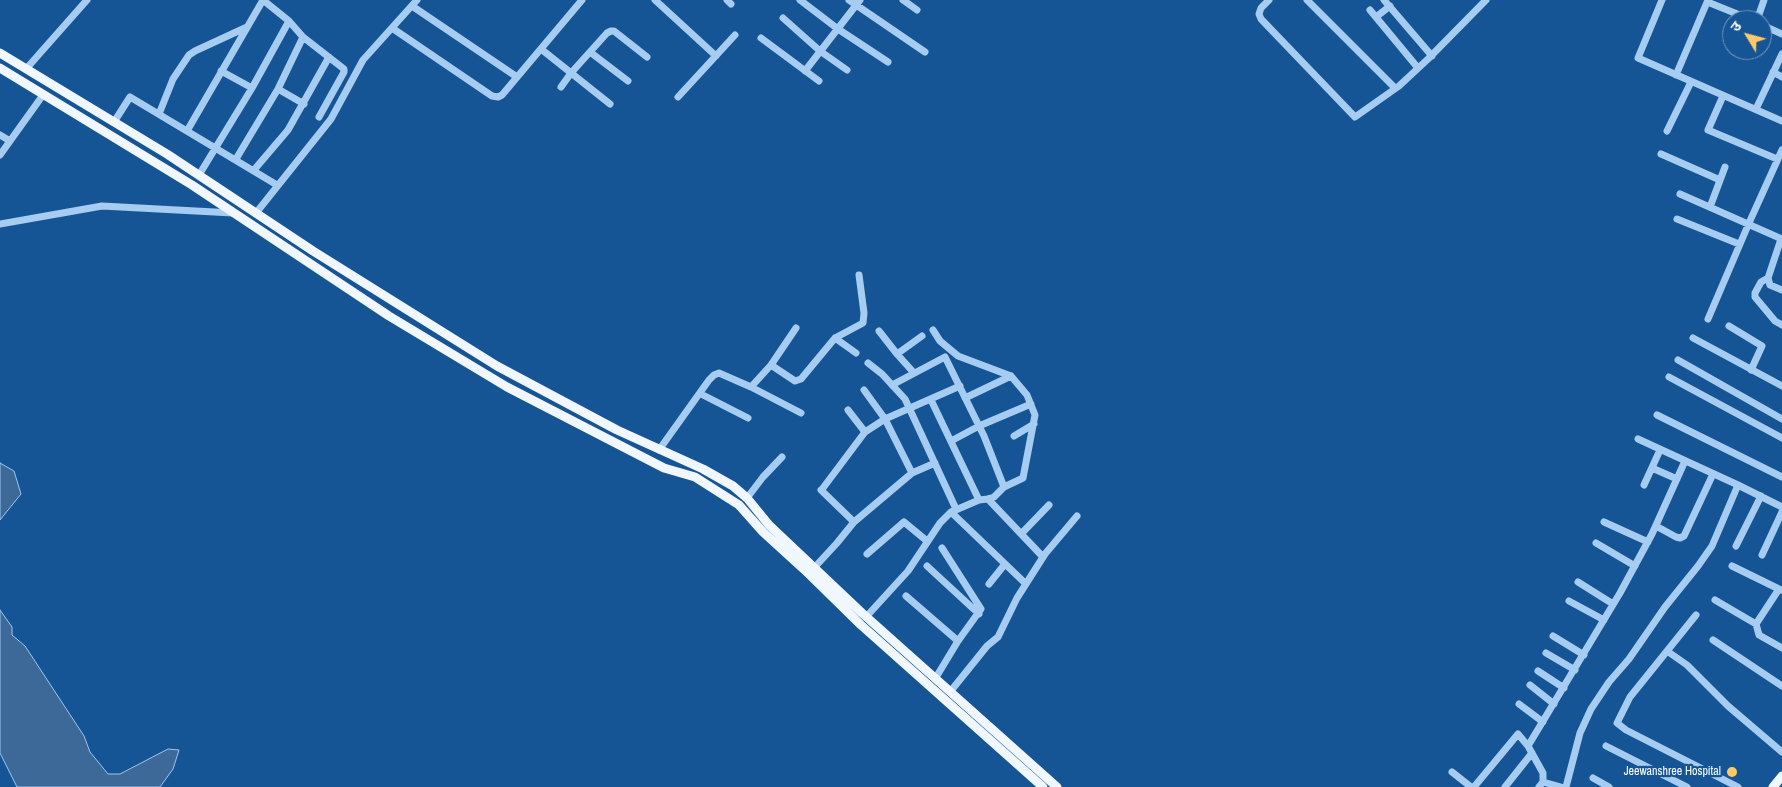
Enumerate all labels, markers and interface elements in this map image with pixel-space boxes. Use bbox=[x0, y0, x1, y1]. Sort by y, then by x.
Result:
north arrow bbox=[1722, 10, 1772, 60]
text: उ bbox=[1726, 18, 1745, 35]
place label: Jeewanshree Hospital bbox=[1624, 765, 1721, 779]
marker: Jeewanshree Hospital bbox=[1725, 765, 1739, 779]

